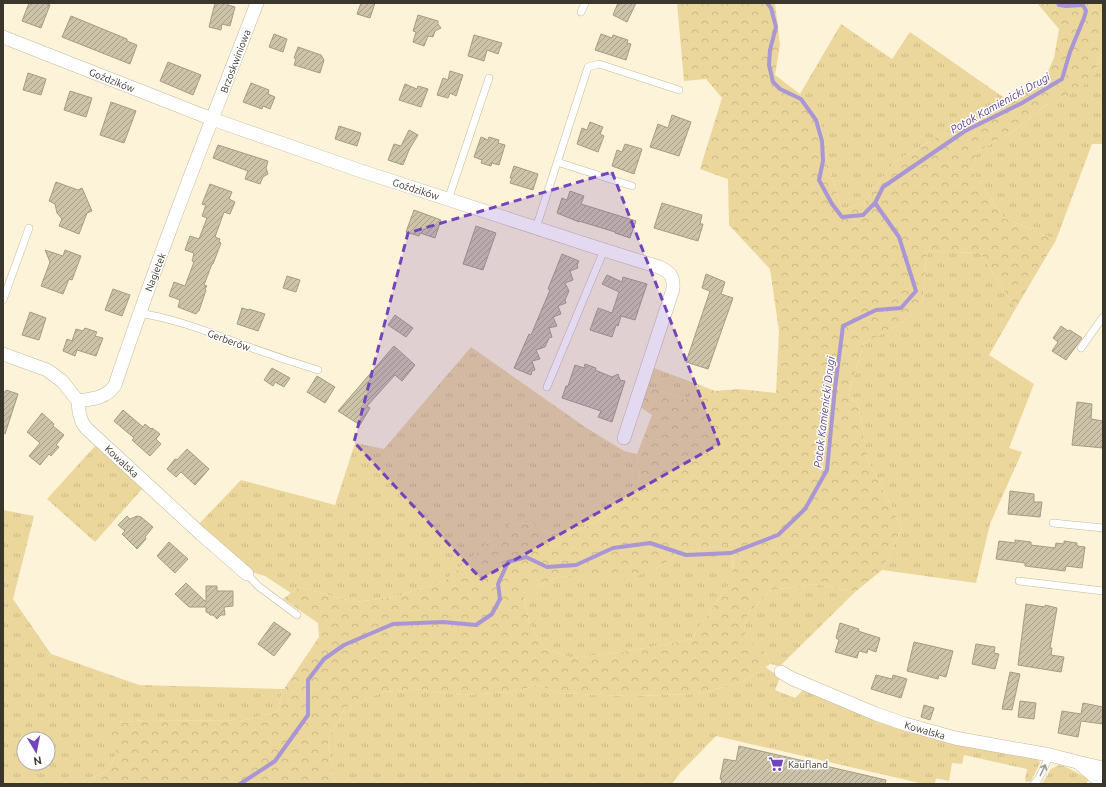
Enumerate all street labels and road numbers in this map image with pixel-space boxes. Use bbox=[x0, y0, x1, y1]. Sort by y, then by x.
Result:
street label: Brzoskwiniowa bbox=[218, 28, 253, 94]
street label: Goździków bbox=[87, 66, 136, 95]
street label: Goździków bbox=[391, 177, 441, 202]
street label: Nagietek bbox=[143, 251, 168, 293]
street label: Gerberów bbox=[206, 328, 252, 353]
street label: Kowalska bbox=[103, 443, 141, 480]
street label: Kowalska bbox=[903, 719, 946, 742]

